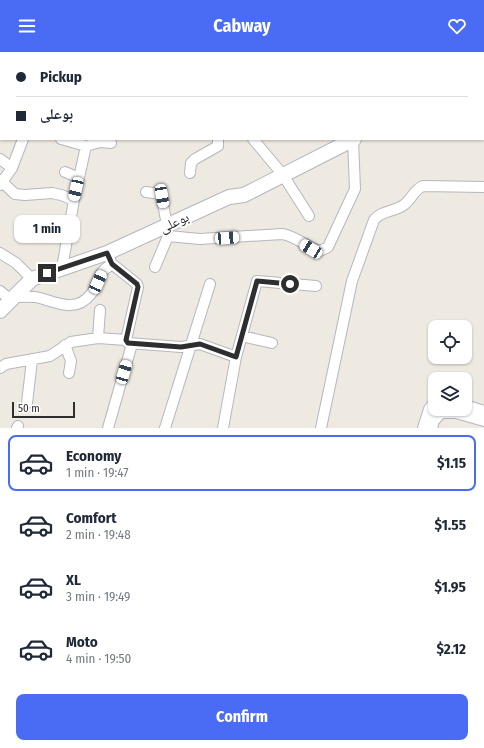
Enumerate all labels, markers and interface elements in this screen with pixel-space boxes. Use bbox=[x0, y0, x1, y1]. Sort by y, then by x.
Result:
icon: menu bbox=[16, 15, 38, 37]
text: Cabway bbox=[213, 15, 271, 37]
icon: heart bbox=[446, 15, 468, 37]
text: Pickup bbox=[40, 68, 82, 86]
text: بوعلی bbox=[40, 105, 73, 123]
car bbox=[67, 176, 85, 202]
car bbox=[154, 183, 170, 209]
street label: بوعلی bbox=[157, 208, 192, 237]
callout: 1 min bbox=[14, 215, 80, 243]
text: 1 min bbox=[33, 221, 61, 236]
car bbox=[215, 231, 239, 245]
car bbox=[298, 238, 324, 260]
route end bbox=[38, 264, 56, 282]
car bbox=[88, 269, 108, 295]
route start bbox=[281, 275, 299, 293]
map controls bbox=[428, 320, 472, 416]
button: locate bbox=[428, 320, 472, 364]
car bbox=[115, 359, 133, 385]
button: layers bbox=[428, 372, 472, 416]
scale bar bbox=[12, 400, 75, 419]
text: 50 m bbox=[18, 402, 40, 415]
icon: car bbox=[18, 445, 54, 481]
text: Economy bbox=[66, 447, 121, 465]
text: $1.15 bbox=[437, 454, 466, 472]
text: 1 min · 19:47 bbox=[66, 465, 129, 480]
icon: car bbox=[18, 507, 54, 543]
text: Comfort bbox=[66, 509, 117, 527]
text: $1.55 bbox=[434, 516, 466, 534]
text: 2 min · 19:48 bbox=[66, 527, 131, 542]
icon: car bbox=[18, 569, 54, 605]
text: XL bbox=[66, 571, 81, 589]
text: $1.95 bbox=[434, 578, 466, 596]
text: 3 min · 19:49 bbox=[66, 589, 130, 604]
icon: car bbox=[18, 631, 54, 667]
text: Moto bbox=[66, 633, 98, 651]
text: $2.12 bbox=[437, 640, 466, 658]
text: 4 min · 19:50 bbox=[66, 651, 131, 666]
button: Confirm bbox=[16, 694, 468, 740]

